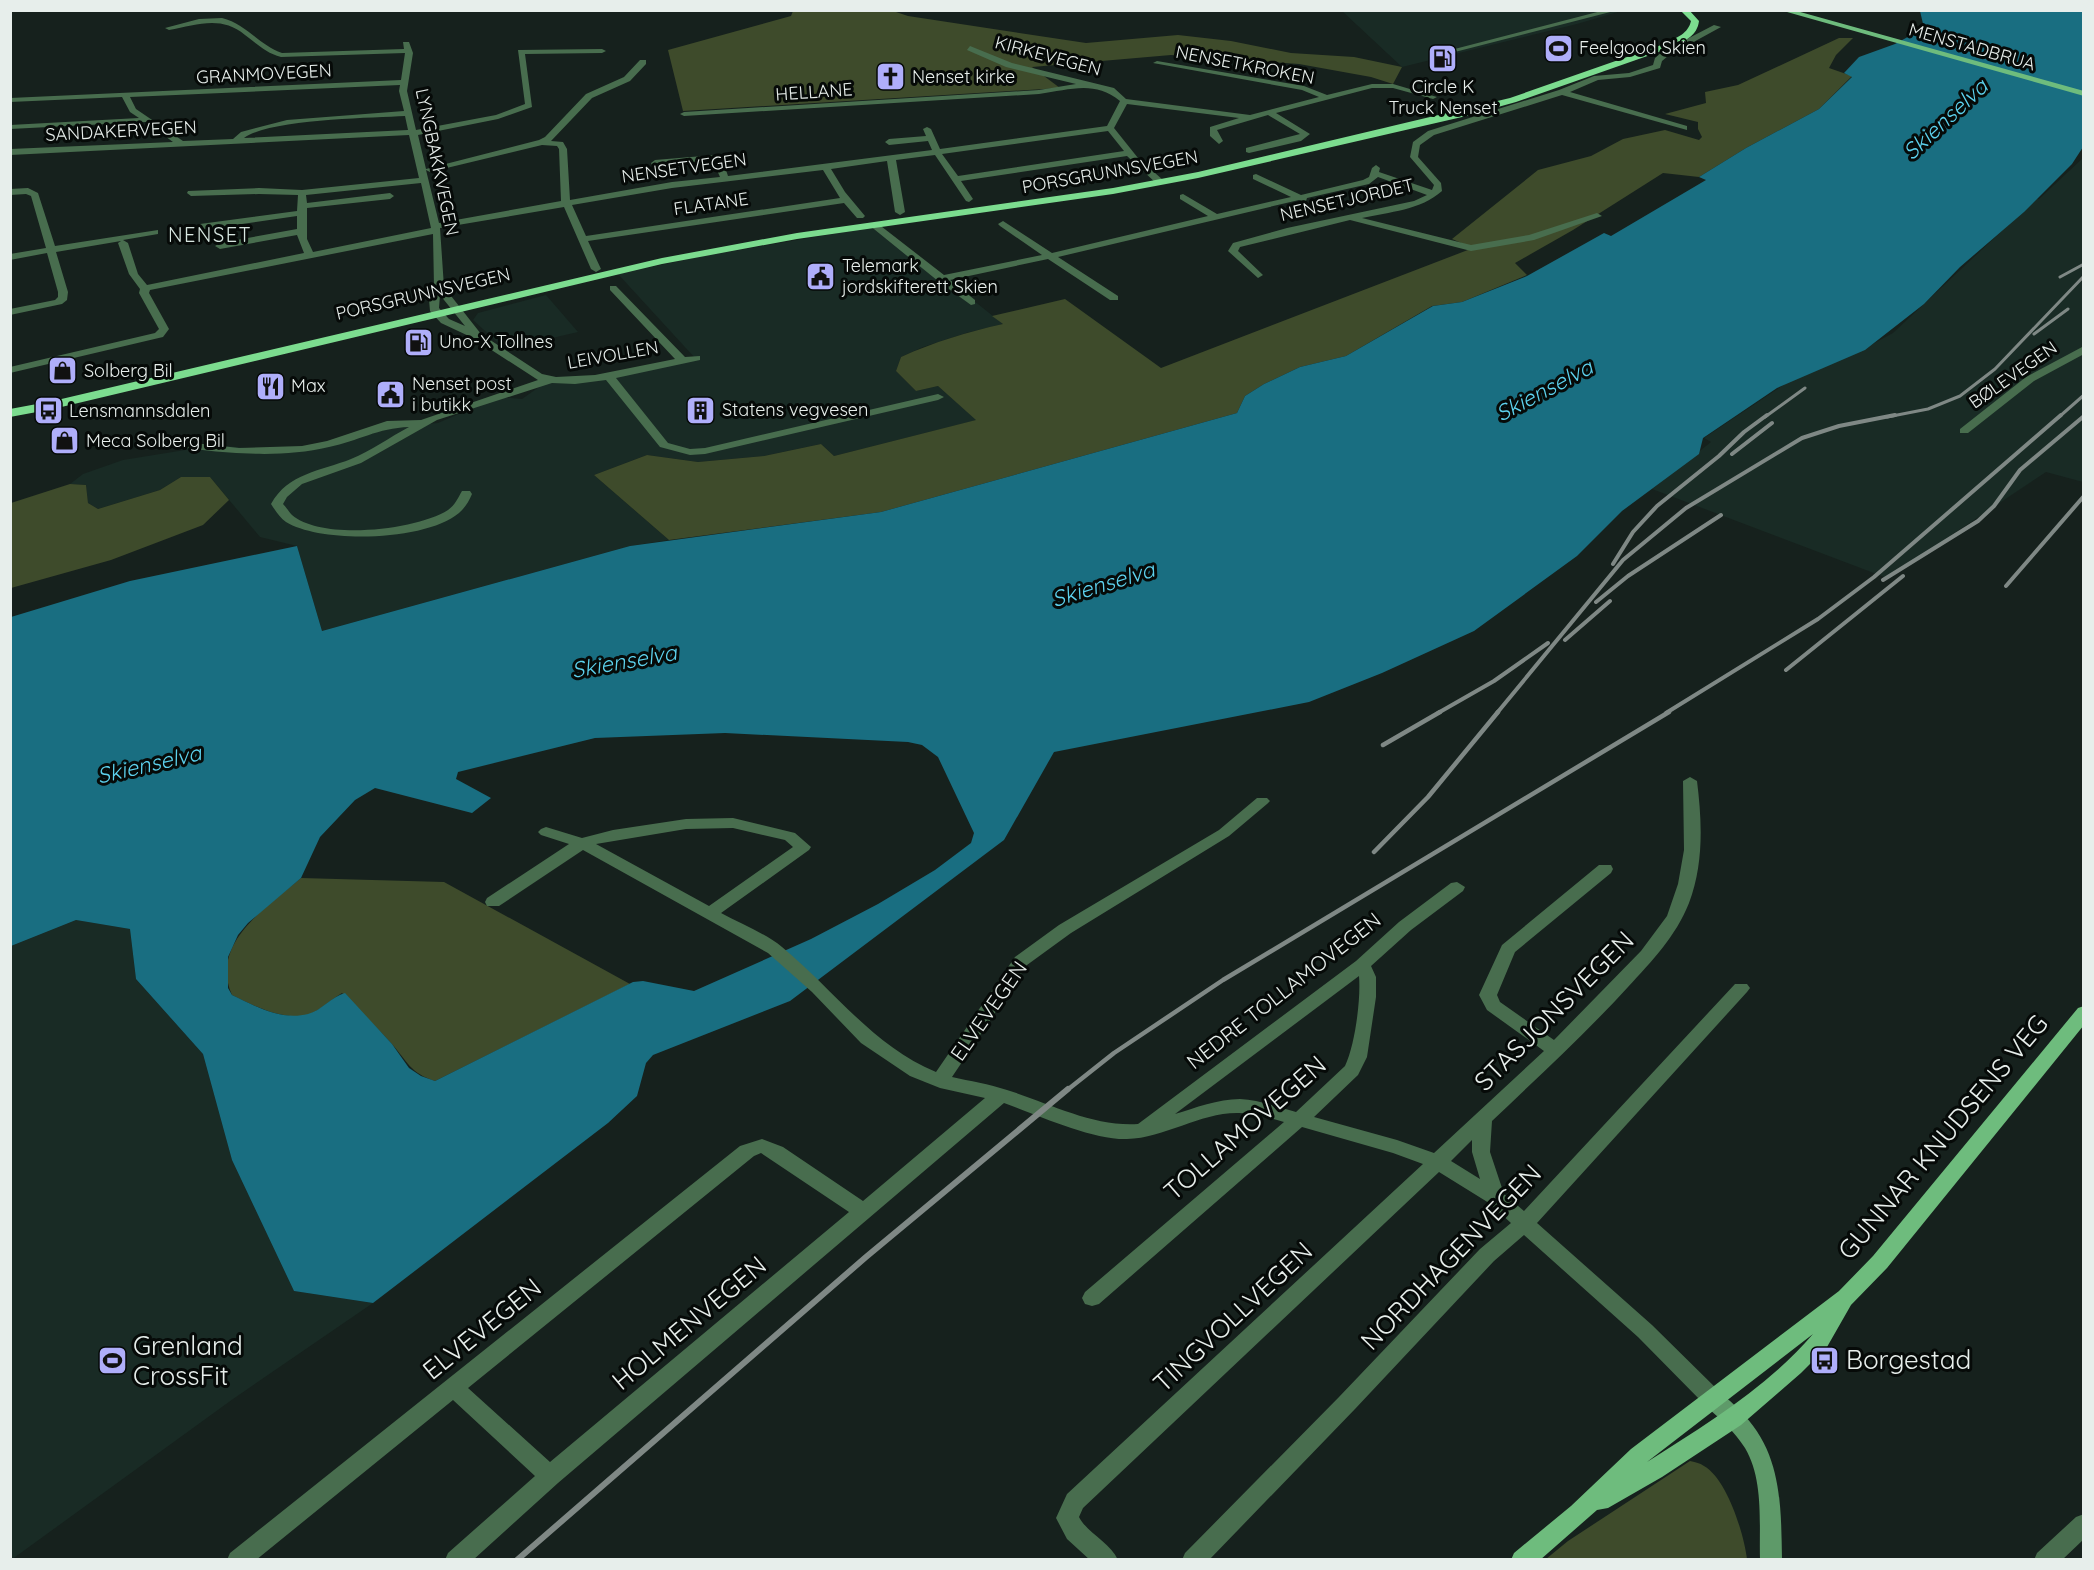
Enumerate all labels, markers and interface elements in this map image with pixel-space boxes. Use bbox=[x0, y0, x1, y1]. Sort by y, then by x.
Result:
street label: MENSTADBRUA bbox=[1906, 17, 2039, 76]
street label: KIRKEVEGEN bbox=[992, 30, 1104, 81]
sports icon: Feelgood Skien bbox=[1542, 32, 1574, 64]
place label: Feelgood Skien bbox=[1579, 36, 1706, 59]
street label: NENSETKROKEN bbox=[1174, 40, 1316, 89]
fuel station icon: Circle K Truck Nenset bbox=[1427, 42, 1459, 74]
street label: GRANMOVEGEN bbox=[196, 58, 332, 89]
church icon: Nenset kirke bbox=[875, 61, 907, 93]
place label: Nenset kirke bbox=[912, 65, 1015, 88]
water label: Skienselva bbox=[1897, 71, 1995, 165]
place label: Circle K Truck Nenset bbox=[1388, 75, 1498, 119]
street label: HELLANE bbox=[775, 77, 853, 106]
street label: LYNGBAKKVEGEN bbox=[411, 86, 464, 238]
street label: SANDAKERVEGEN bbox=[45, 115, 197, 146]
street label: PORSGRUNNSVEGEN bbox=[1020, 145, 1200, 198]
street label: NENSETVEGEN bbox=[620, 147, 748, 188]
street label: NENSETJORDET bbox=[1278, 173, 1416, 226]
street label: FLATANE bbox=[672, 187, 750, 220]
district label: NENSET bbox=[168, 222, 252, 247]
place label: Telemark jordskifterett Skien bbox=[841, 254, 998, 298]
public building icon: Telemark jordskifterett Skien bbox=[805, 260, 837, 292]
street label: PORSGRUNNSVEGEN bbox=[333, 262, 512, 325]
fuel station icon: Uno-X Tollnes bbox=[402, 326, 434, 358]
place label: Uno-X Tollnes bbox=[439, 330, 553, 353]
street label: LEIVOLLEN bbox=[565, 335, 660, 374]
street label: BØLEVEGEN bbox=[1964, 336, 2061, 413]
water label: Skienselva bbox=[1491, 352, 1599, 427]
shop icon: Solberg Bil bbox=[47, 355, 79, 387]
place label: Solberg Bil bbox=[84, 359, 173, 382]
restaurant icon: Max bbox=[254, 370, 286, 402]
place label: Nenset post i butikk bbox=[412, 372, 512, 416]
place label: Max bbox=[291, 374, 326, 397]
public building icon: Nenset post i butikk bbox=[375, 378, 407, 410]
building icon: Statens vegvesen bbox=[685, 394, 717, 426]
bus stop icon: Lensmannsdalen bbox=[32, 395, 64, 427]
place label: Statens vegvesen bbox=[722, 398, 868, 421]
place label: Lensmannsdalen bbox=[69, 399, 211, 422]
shop icon: Meca Solberg Bil bbox=[49, 425, 81, 457]
place label: Meca Solberg Bil bbox=[86, 429, 225, 452]
water label: Skienselva bbox=[1048, 555, 1159, 613]
water label: Skienselva bbox=[569, 638, 680, 684]
water label: Skienselva bbox=[94, 738, 205, 790]
street label: NEDRE TOLLAMOVEGEN bbox=[1181, 906, 1386, 1074]
street label: STASJONSVEGEN bbox=[1467, 924, 1640, 1097]
street label: ELVEVEGEN bbox=[944, 956, 1032, 1065]
street label: GUNNAR KNUDSENS VEG bbox=[1830, 1007, 2055, 1266]
street label: TOLLAMOVEGEN bbox=[1157, 1048, 1333, 1207]
street label: NORDHAGENVEGEN bbox=[1353, 1157, 1548, 1357]
street label: TINGVOLLVEGEN bbox=[1146, 1234, 1319, 1399]
street label: HOLMENVEGEN bbox=[605, 1248, 773, 1397]
street label: ELVEVEGEN bbox=[416, 1271, 548, 1386]
place label: Grenland CrossFit bbox=[133, 1329, 243, 1392]
place label: Borgestad bbox=[1846, 1343, 1971, 1376]
bus stop icon: Borgestad bbox=[1809, 1344, 1841, 1376]
sports icon: Grenland CrossFit bbox=[96, 1345, 128, 1377]

